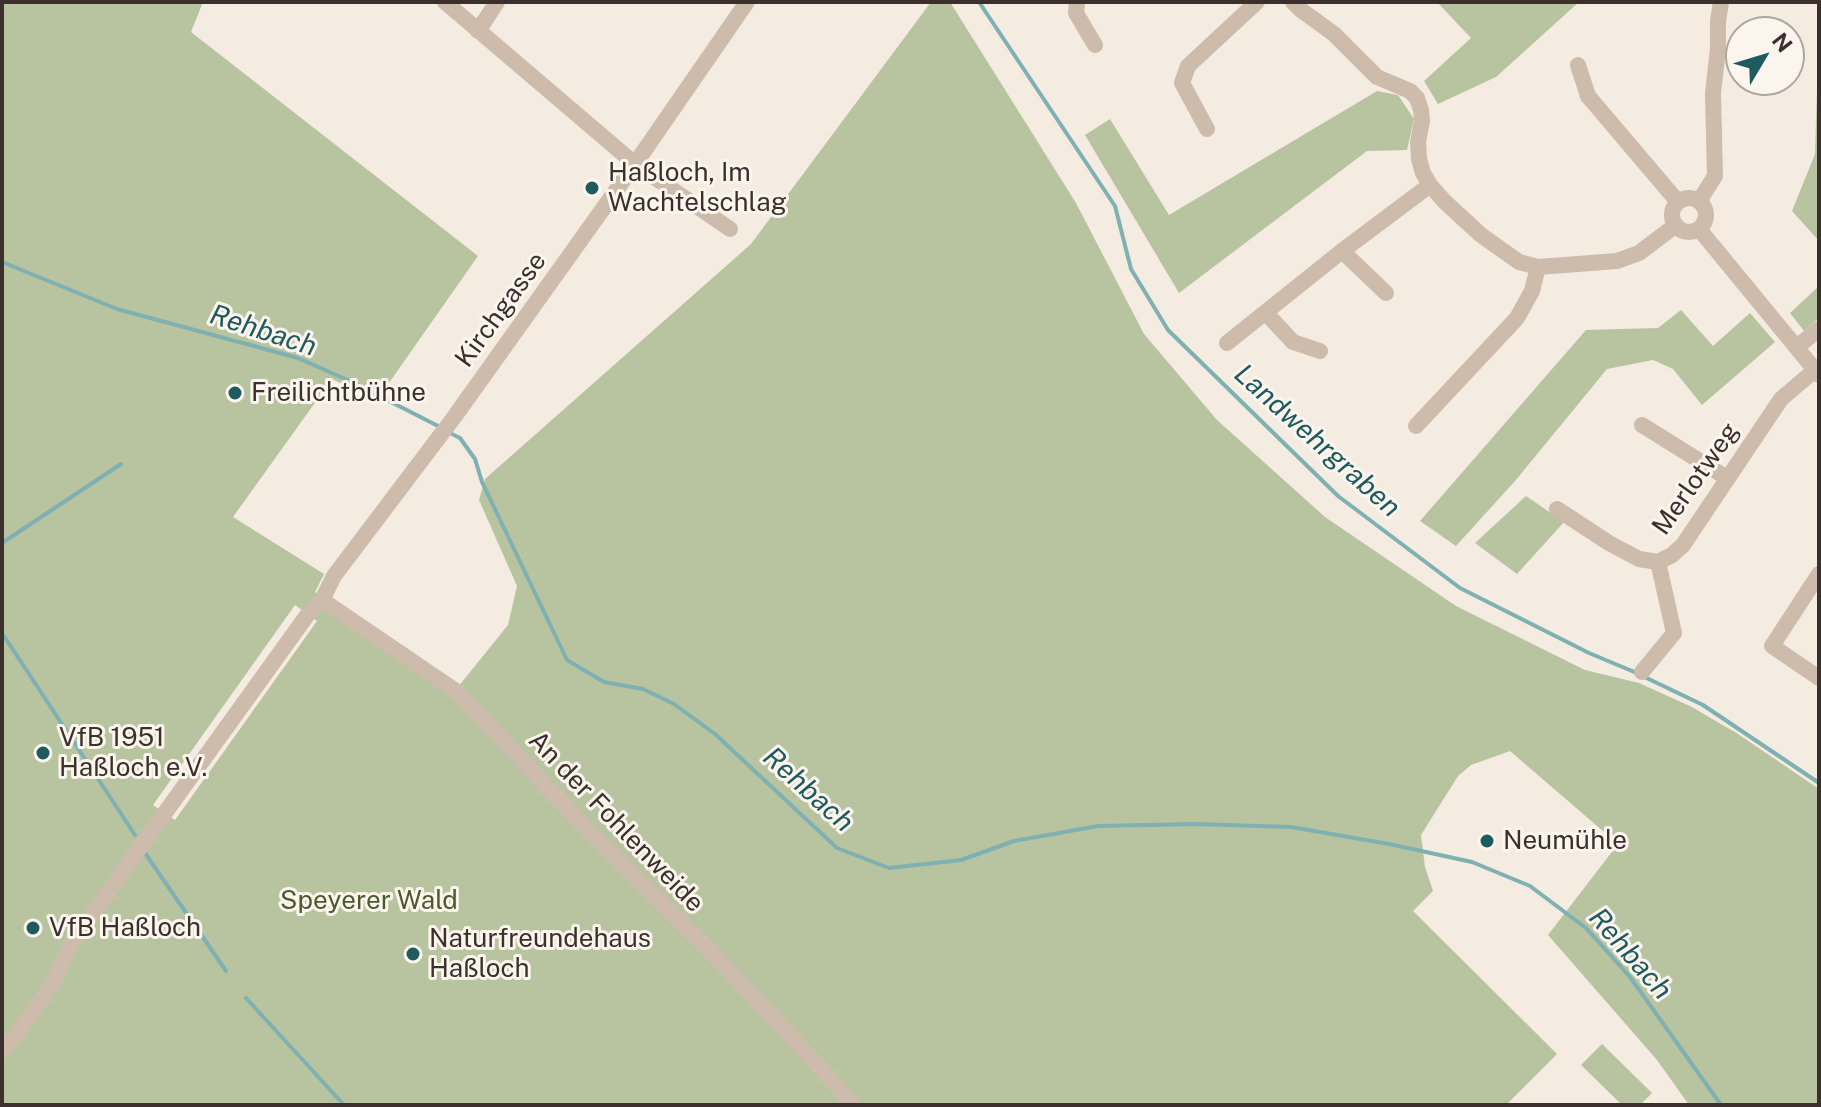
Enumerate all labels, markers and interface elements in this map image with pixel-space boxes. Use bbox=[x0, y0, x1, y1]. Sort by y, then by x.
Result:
north arrow bbox=[1725, 16, 1805, 96]
text: N bbox=[1767, 28, 1798, 57]
place label: Haßloch, Im Wachtelschlag bbox=[608, 157, 787, 218]
marker: Haßloch, Im Wachtelschlag bbox=[583, 179, 601, 197]
street label: Kirchgasse bbox=[449, 247, 553, 373]
water label: Rehbach bbox=[205, 298, 321, 364]
water label: Landwehrgraben bbox=[1227, 358, 1407, 524]
place label: Freilichtbühne bbox=[251, 377, 426, 409]
marker: Freilichtbühne bbox=[226, 384, 244, 402]
street label: Merlotweg bbox=[1646, 417, 1746, 541]
place label: VfB 1951 Haßloch e.V. bbox=[59, 722, 207, 784]
street label: An der Fohlenweide bbox=[522, 725, 710, 919]
water label: Rehbach bbox=[756, 741, 860, 839]
marker: VfB 1951 Haßloch e.V. bbox=[34, 744, 52, 762]
place label: Neumühle bbox=[1503, 825, 1627, 857]
marker: Neumühle bbox=[1478, 832, 1496, 850]
park label: Speyerer Wald bbox=[280, 885, 458, 917]
water label: Rehbach bbox=[1581, 901, 1679, 1007]
place label: VfB Haßloch bbox=[49, 912, 201, 944]
marker: VfB Haßloch bbox=[24, 919, 42, 937]
place label: Naturfreundehaus Haßloch bbox=[429, 923, 651, 984]
marker: Naturfreundehaus Haßloch bbox=[404, 945, 422, 963]

